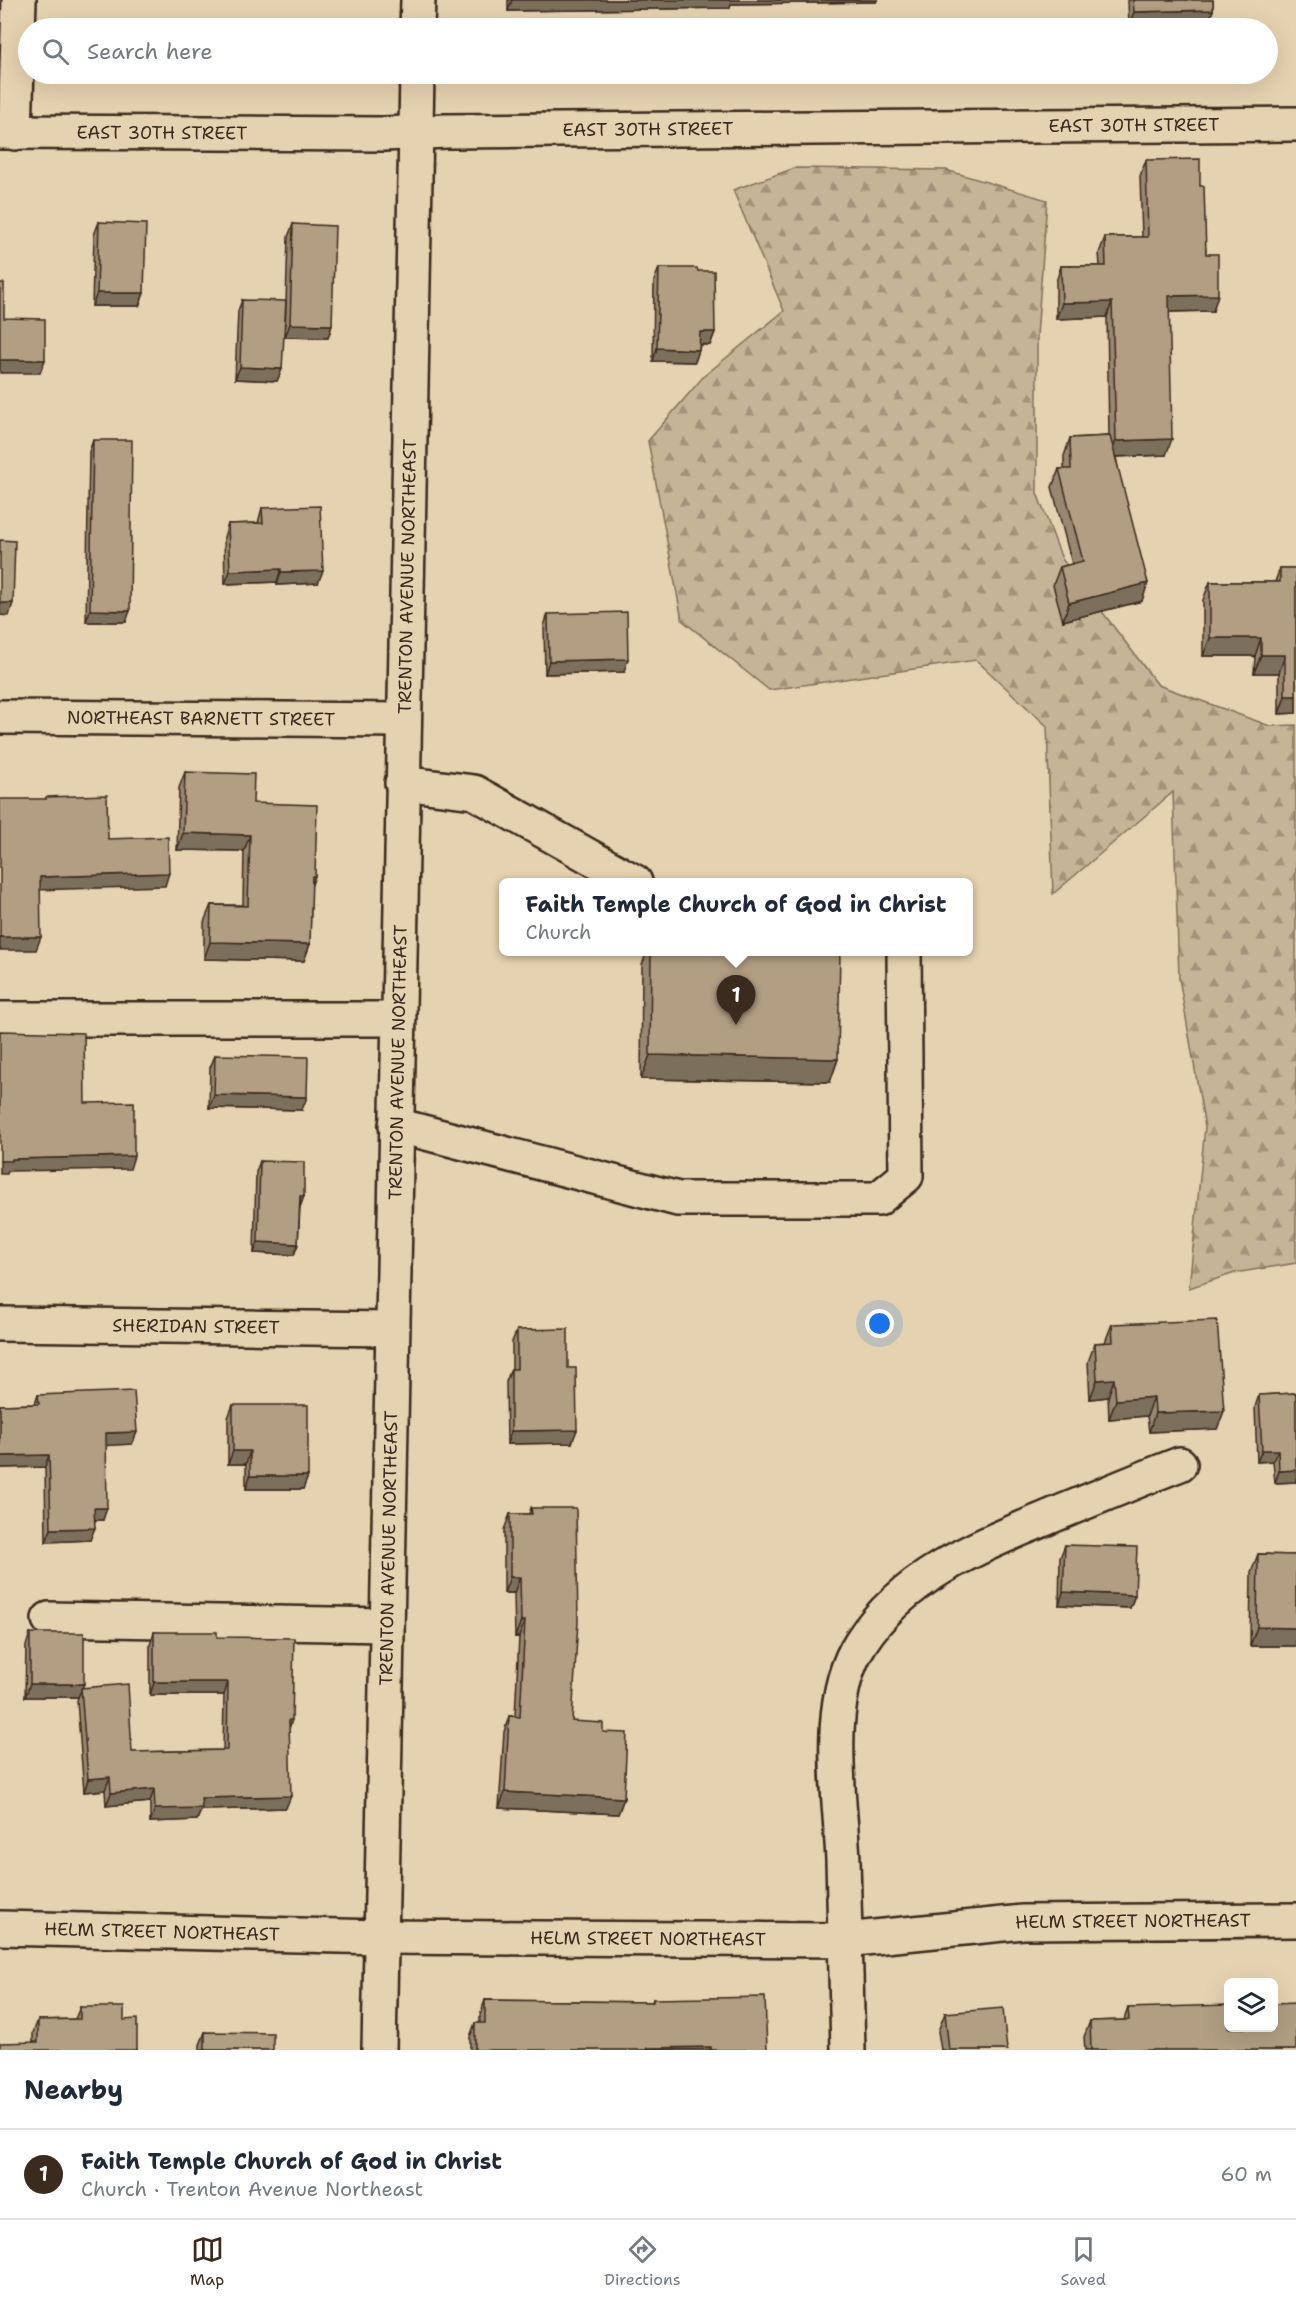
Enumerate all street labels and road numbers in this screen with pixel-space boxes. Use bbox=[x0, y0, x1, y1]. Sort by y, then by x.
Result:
street label: EAST 30TH STREET bbox=[1048, 113, 1219, 138]
street label: EAST 30TH STREET bbox=[562, 117, 733, 142]
street label: EAST 30TH STREET bbox=[77, 120, 247, 145]
street label: TRENTON AVENUE NORTHEAST bbox=[393, 438, 422, 714]
street label: NORTHEAST BARNETT STREET bbox=[67, 705, 335, 731]
street label: TRENTON AVENUE NORTHEAST bbox=[383, 924, 413, 1200]
street label: SHERIDAN STREET bbox=[112, 1313, 280, 1340]
street label: TRENTON AVENUE NORTHEAST bbox=[374, 1410, 403, 1686]
street label: HELM STREET NORTHEAST bbox=[1014, 1908, 1251, 1935]
street label: HELM STREET NORTHEAST bbox=[44, 1917, 280, 1947]
street label: HELM STREET NORTHEAST bbox=[530, 1926, 766, 1951]

